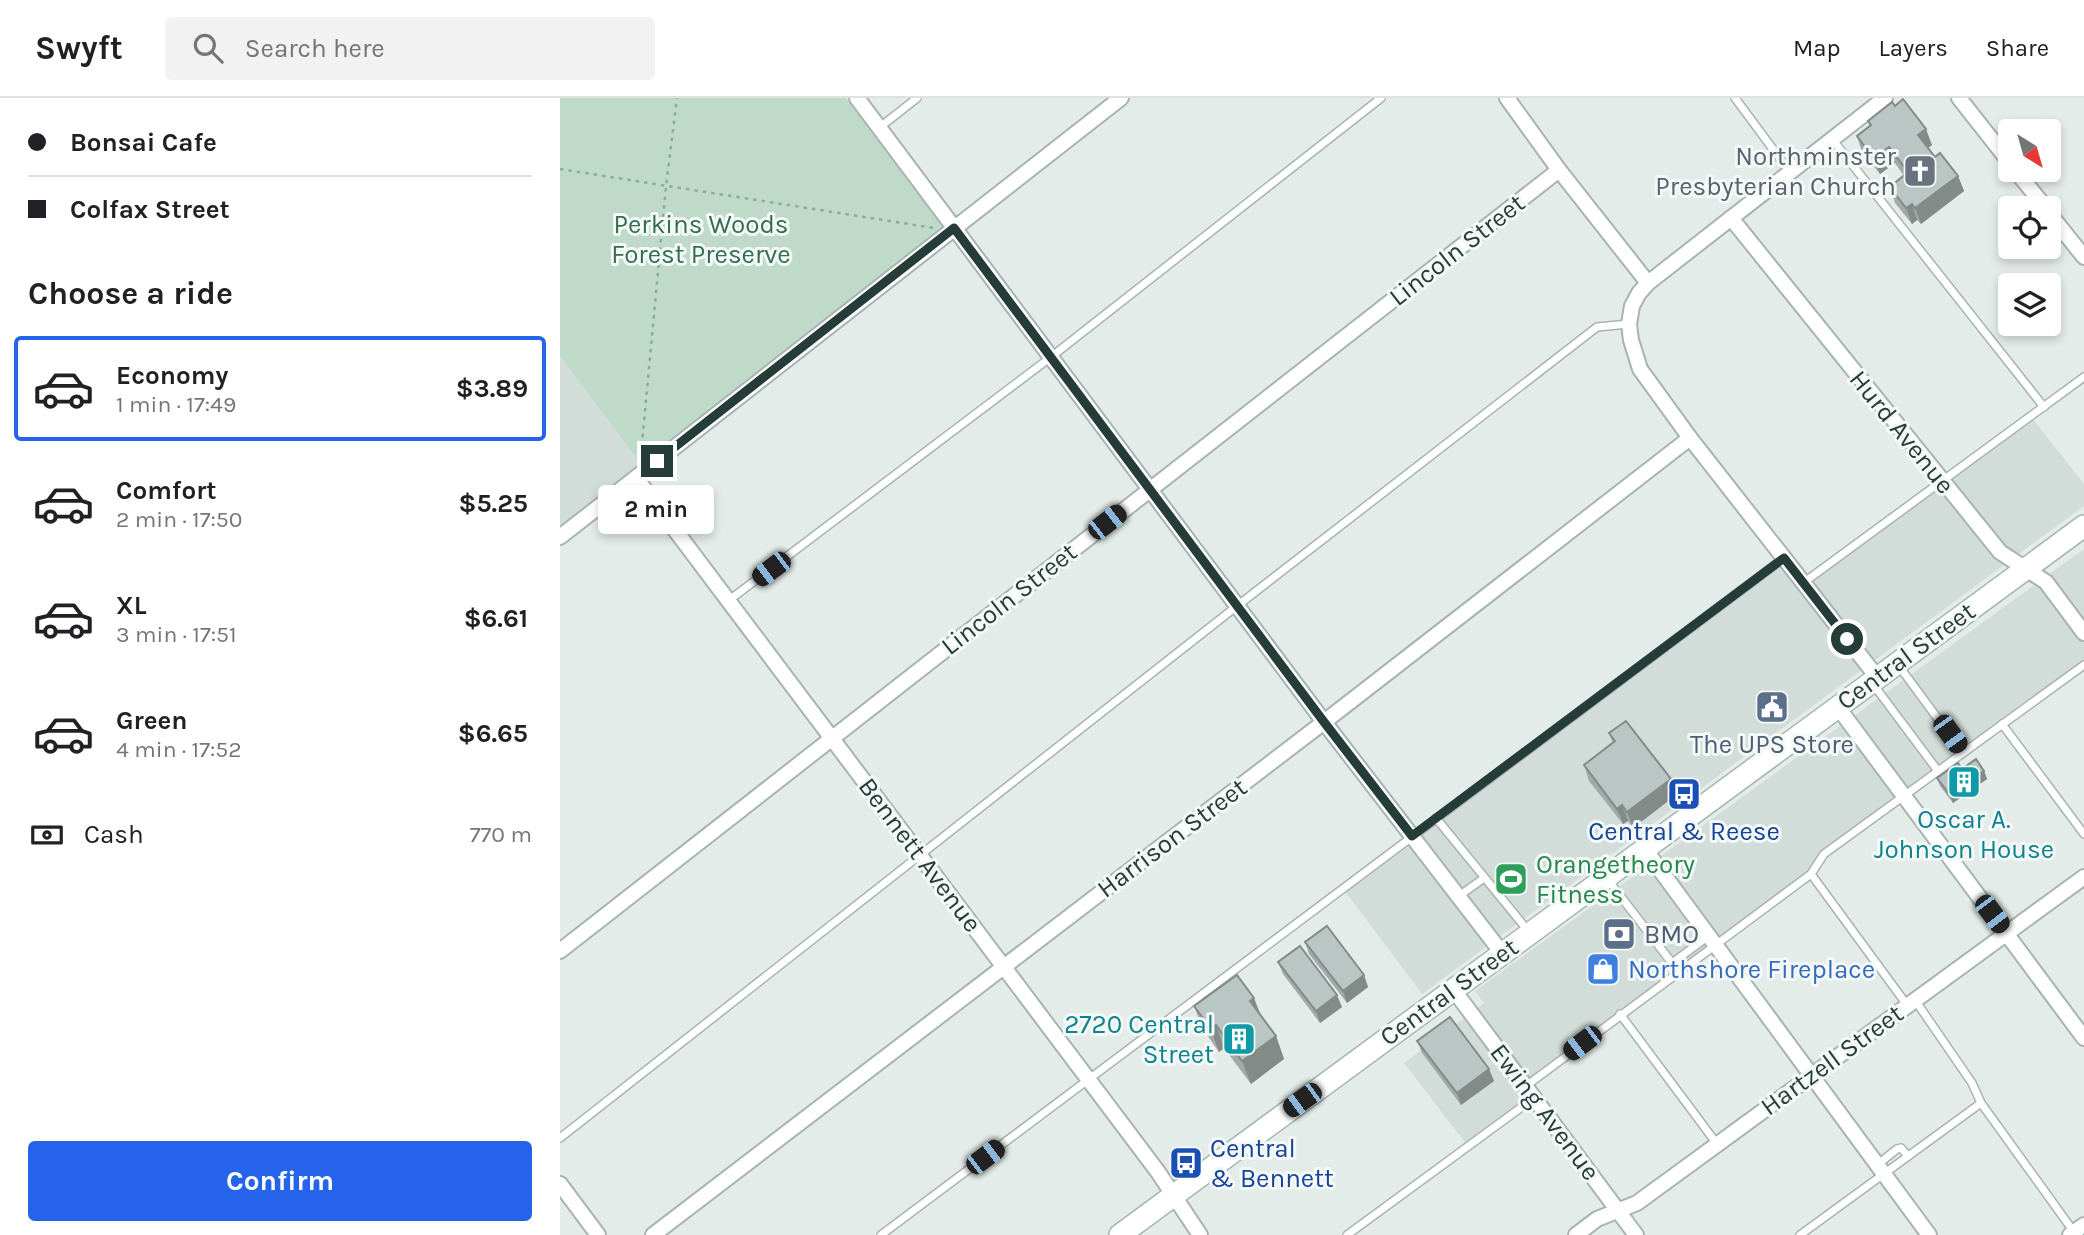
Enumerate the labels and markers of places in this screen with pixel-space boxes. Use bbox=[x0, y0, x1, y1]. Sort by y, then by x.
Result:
place label: Northminster Presbyterian Church bbox=[1655, 141, 1897, 202]
church icon: Northminster Presbyterian Church bbox=[1901, 152, 1939, 190]
public building icon: The UPS Store bbox=[1753, 688, 1791, 726]
place label: The UPS Store bbox=[1690, 729, 1854, 760]
building icon: Oscar A. Johnson House bbox=[1945, 763, 1983, 801]
bus stop icon: Central & Reese bbox=[1665, 775, 1703, 813]
place label: Oscar A. Johnson House bbox=[1874, 804, 2054, 865]
place label: Central & Reese bbox=[1588, 816, 1780, 847]
place label: Orangetheory Fitness bbox=[1536, 849, 1695, 910]
sports icon: Orangetheory Fitness bbox=[1492, 860, 1530, 898]
bank icon: BMO bbox=[1600, 915, 1638, 953]
place label: BMO bbox=[1644, 919, 1699, 950]
shop icon: Northshore Fireplace bbox=[1584, 950, 1622, 988]
place label: Northshore Fireplace bbox=[1628, 954, 1875, 985]
place label: 2720 Central Street bbox=[1064, 1009, 1214, 1070]
building icon: 2720 Central Street bbox=[1220, 1020, 1258, 1058]
place label: Central & Bennett bbox=[1210, 1133, 1334, 1194]
bus stop icon: Central & Bennett bbox=[1167, 1144, 1205, 1182]

